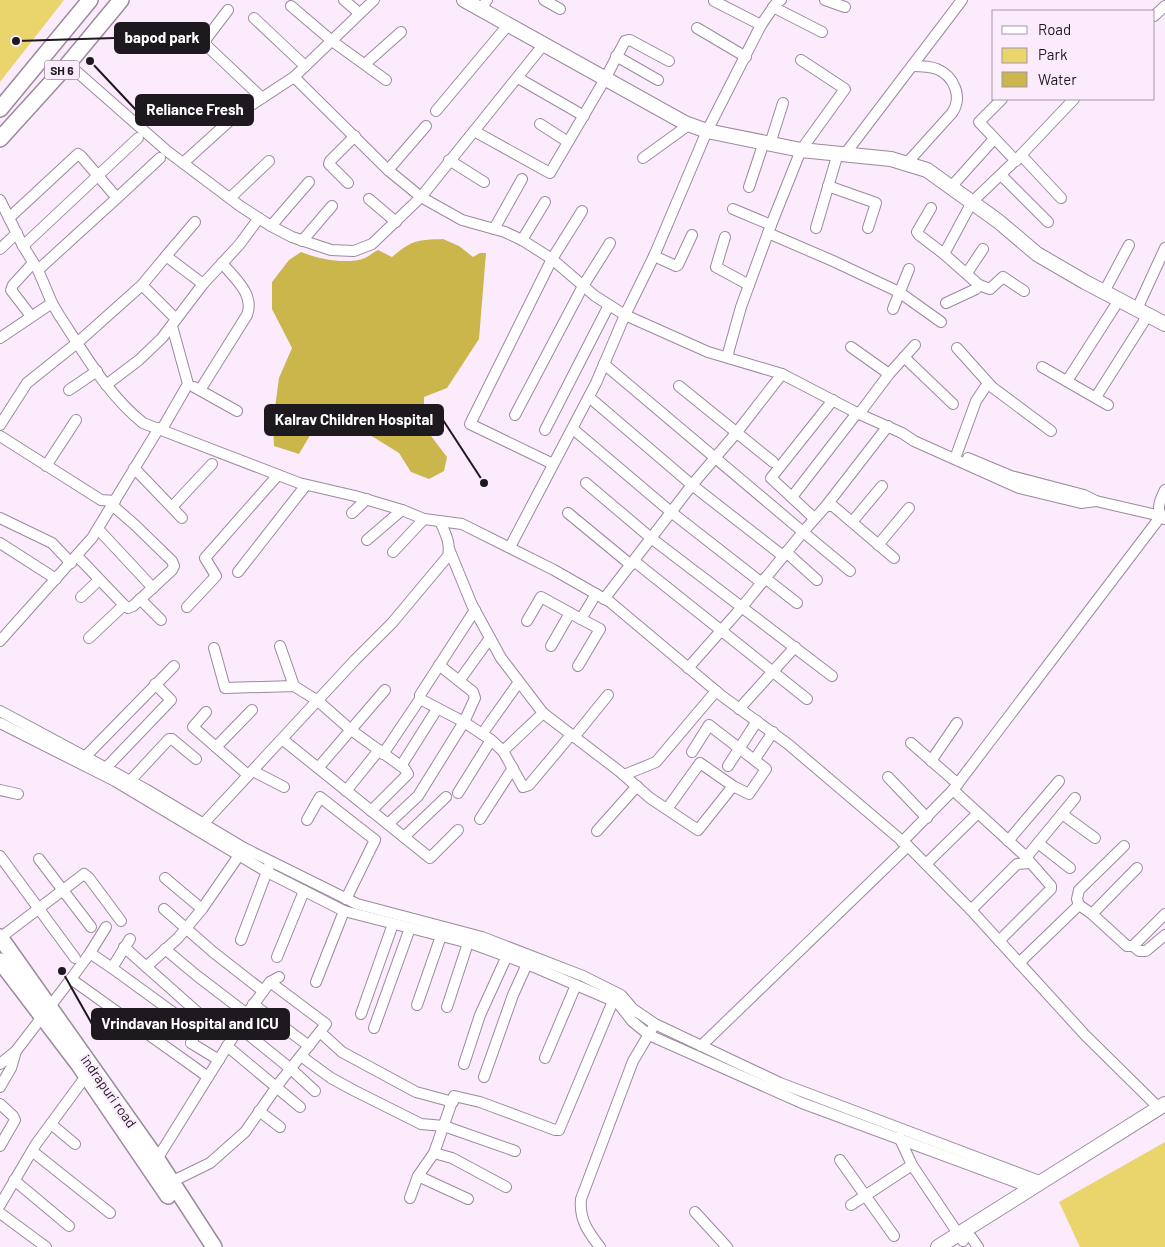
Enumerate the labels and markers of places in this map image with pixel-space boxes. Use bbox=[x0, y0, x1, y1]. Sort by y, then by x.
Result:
callout: bapod park bbox=[115, 23, 209, 53]
callout: Reliance Fresh bbox=[136, 95, 253, 125]
callout: Kalrav Children Hospital bbox=[265, 405, 443, 435]
callout: Vrindavan Hospital and ICU bbox=[92, 1009, 289, 1039]

